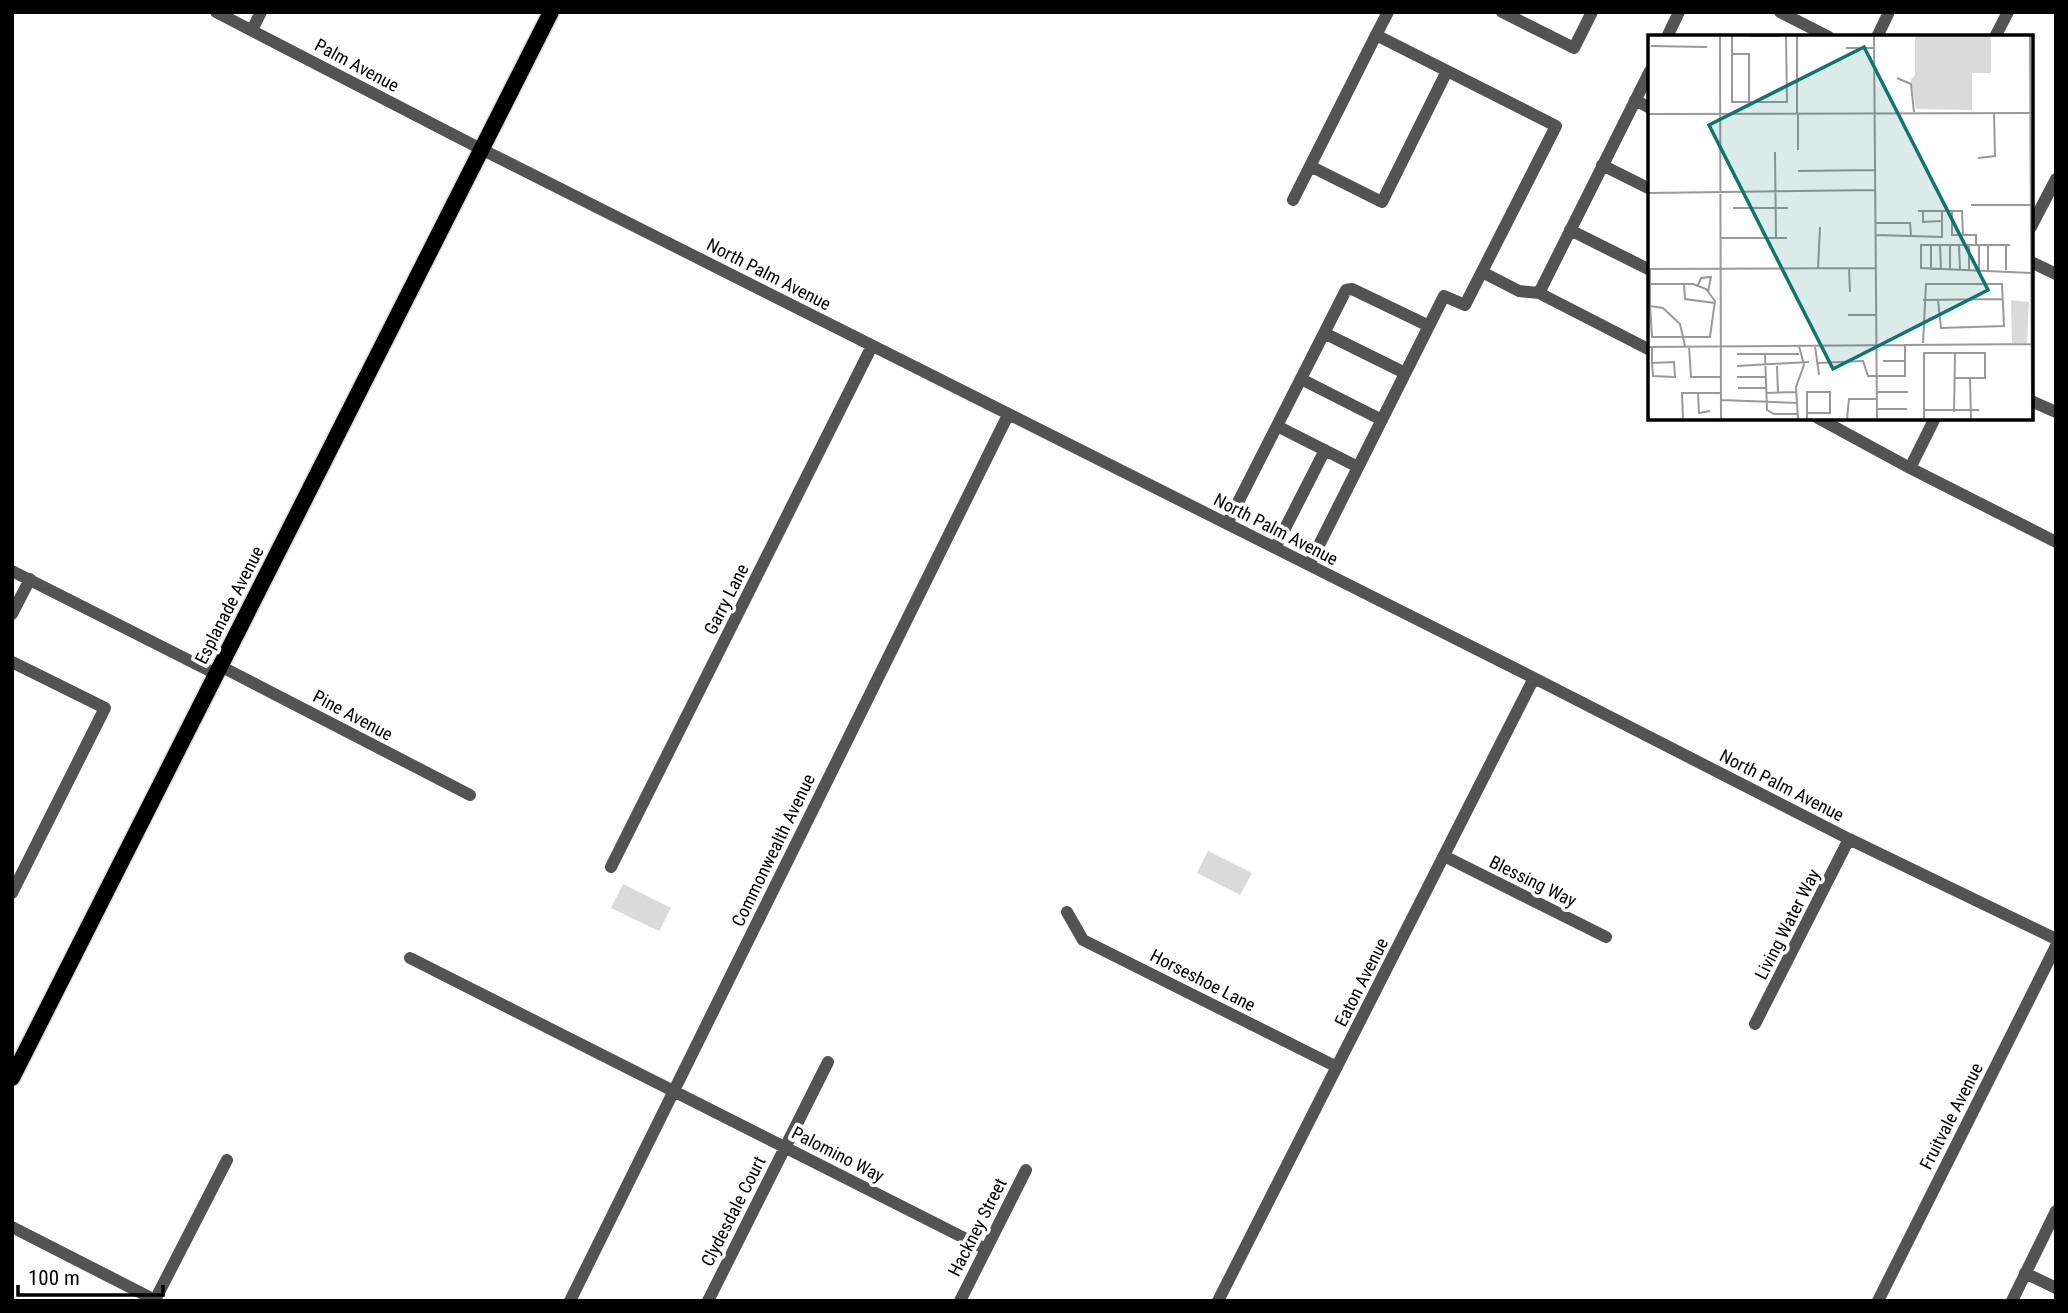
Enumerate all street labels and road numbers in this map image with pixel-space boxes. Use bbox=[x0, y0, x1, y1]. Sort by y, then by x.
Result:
street label: Palm Avenue bbox=[311, 34, 403, 96]
street label: North Palm Avenue bbox=[703, 234, 835, 314]
street label: North Palm Avenue bbox=[1210, 489, 1342, 569]
street label: Esplanade Avenue bbox=[190, 543, 268, 667]
street label: Garry Lane bbox=[699, 560, 753, 638]
street label: Pine Avenue bbox=[310, 685, 396, 745]
street label: North Palm Avenue bbox=[1716, 745, 1848, 825]
street label: Commonwealth Avenue bbox=[727, 770, 819, 930]
street label: Blessing Way bbox=[1486, 851, 1580, 911]
street label: Living Water Way bbox=[1750, 865, 1824, 983]
street label: Eaton Avenue bbox=[1330, 934, 1392, 1030]
street label: Horseshoe Lane bbox=[1147, 945, 1259, 1015]
street label: Fruitvale Avenue bbox=[1915, 1059, 1987, 1173]
street label: Palomino Way bbox=[788, 1122, 888, 1186]
street label: Clydesdale Court bbox=[696, 1152, 770, 1270]
street label: Hackney Street bbox=[943, 1175, 1011, 1279]

